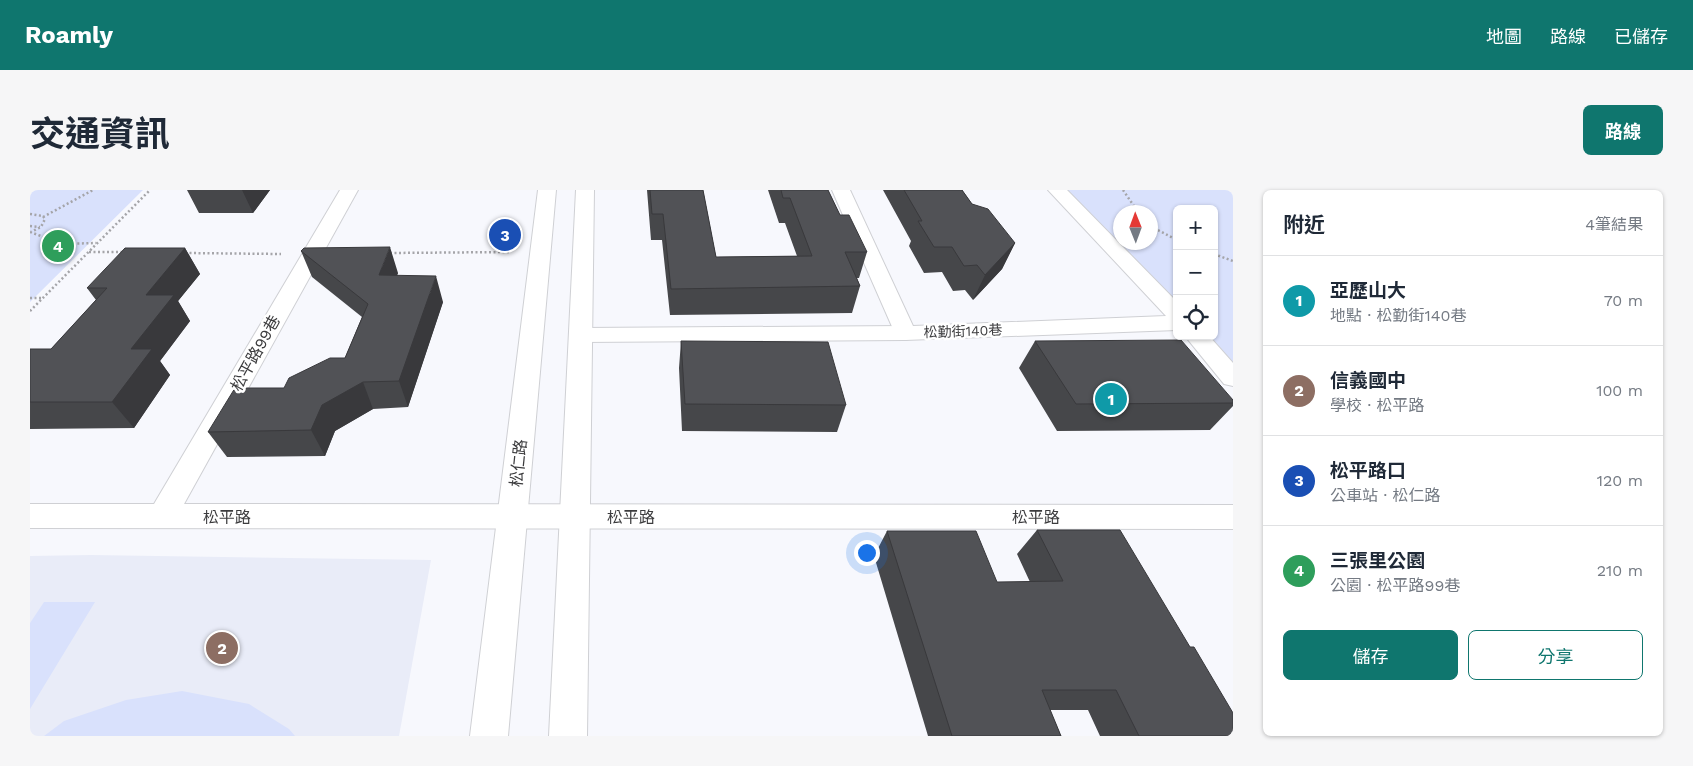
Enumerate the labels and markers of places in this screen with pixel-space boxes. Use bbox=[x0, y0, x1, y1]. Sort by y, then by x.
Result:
pin: 3 bbox=[489, 216, 521, 254]
pin: 4 bbox=[42, 227, 74, 265]
pin: 1 bbox=[1095, 380, 1127, 418]
pin: 2 bbox=[206, 629, 238, 667]

